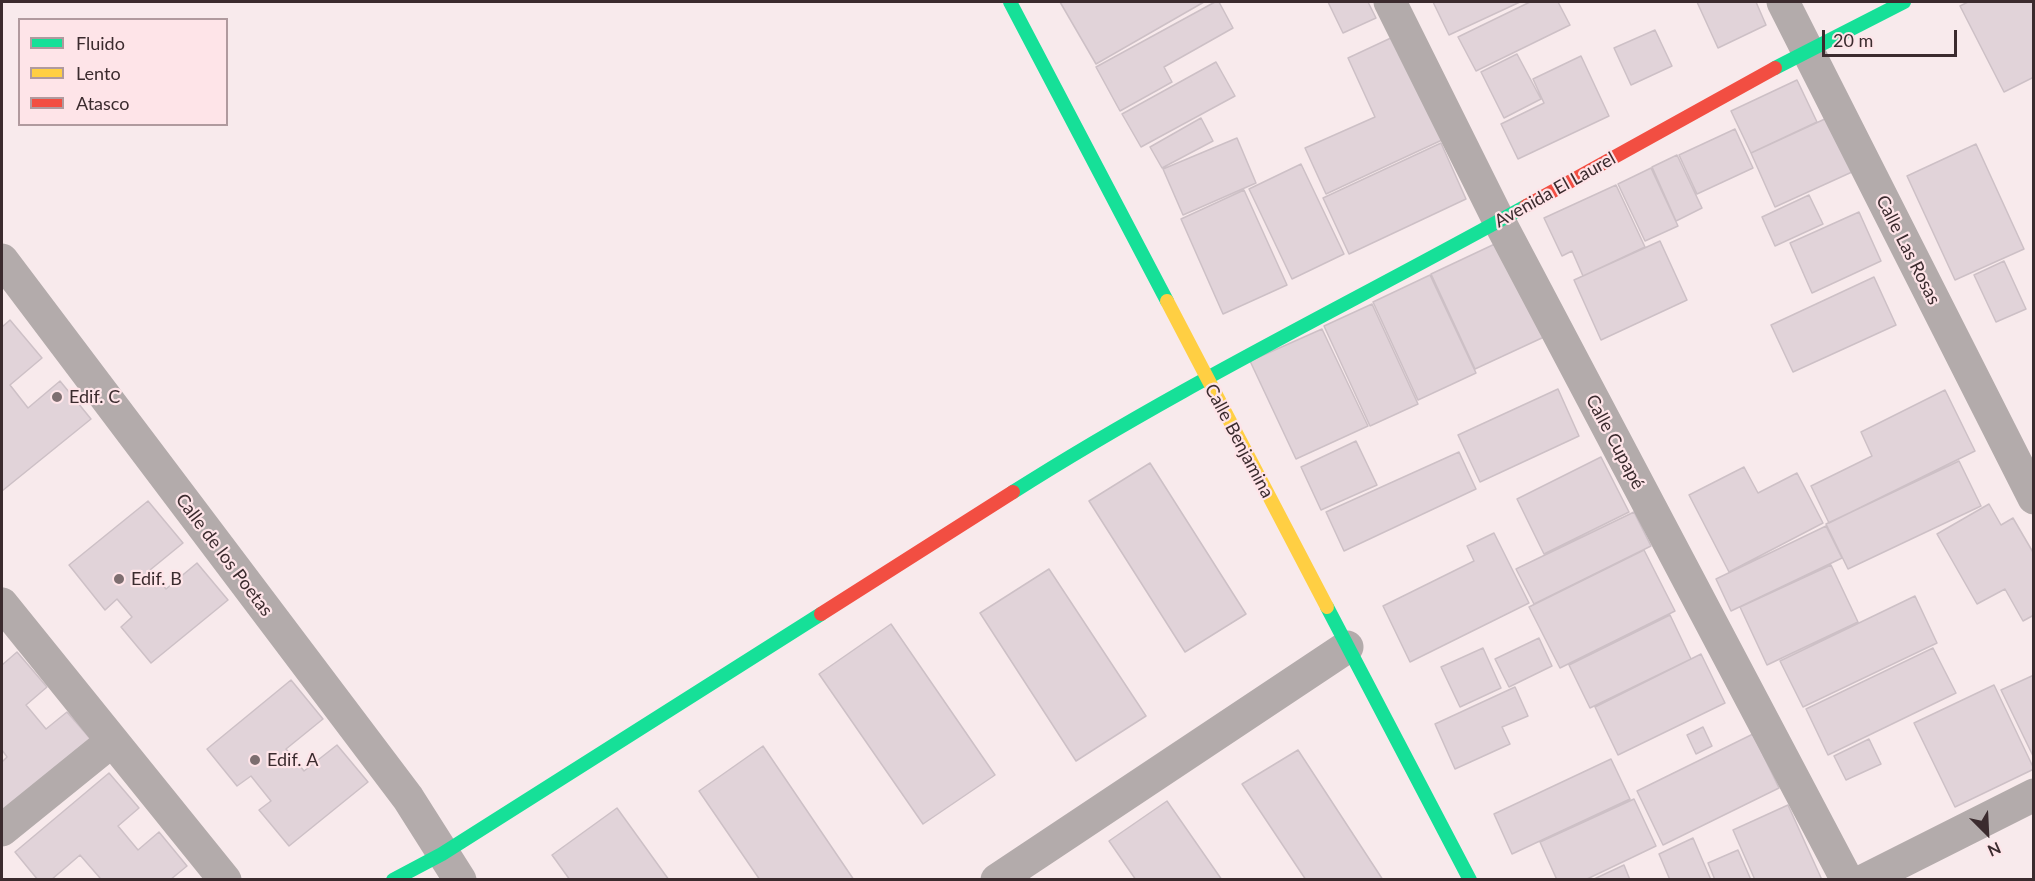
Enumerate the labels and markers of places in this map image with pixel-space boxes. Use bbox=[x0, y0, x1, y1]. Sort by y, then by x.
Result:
place label: Edif. C bbox=[69, 386, 120, 408]
marker: Edif. C bbox=[50, 390, 64, 404]
place label: Edif. B bbox=[131, 568, 182, 590]
marker: Edif. B bbox=[112, 572, 126, 586]
place label: Edif. A bbox=[267, 749, 318, 771]
marker: Edif. A bbox=[248, 753, 262, 767]

